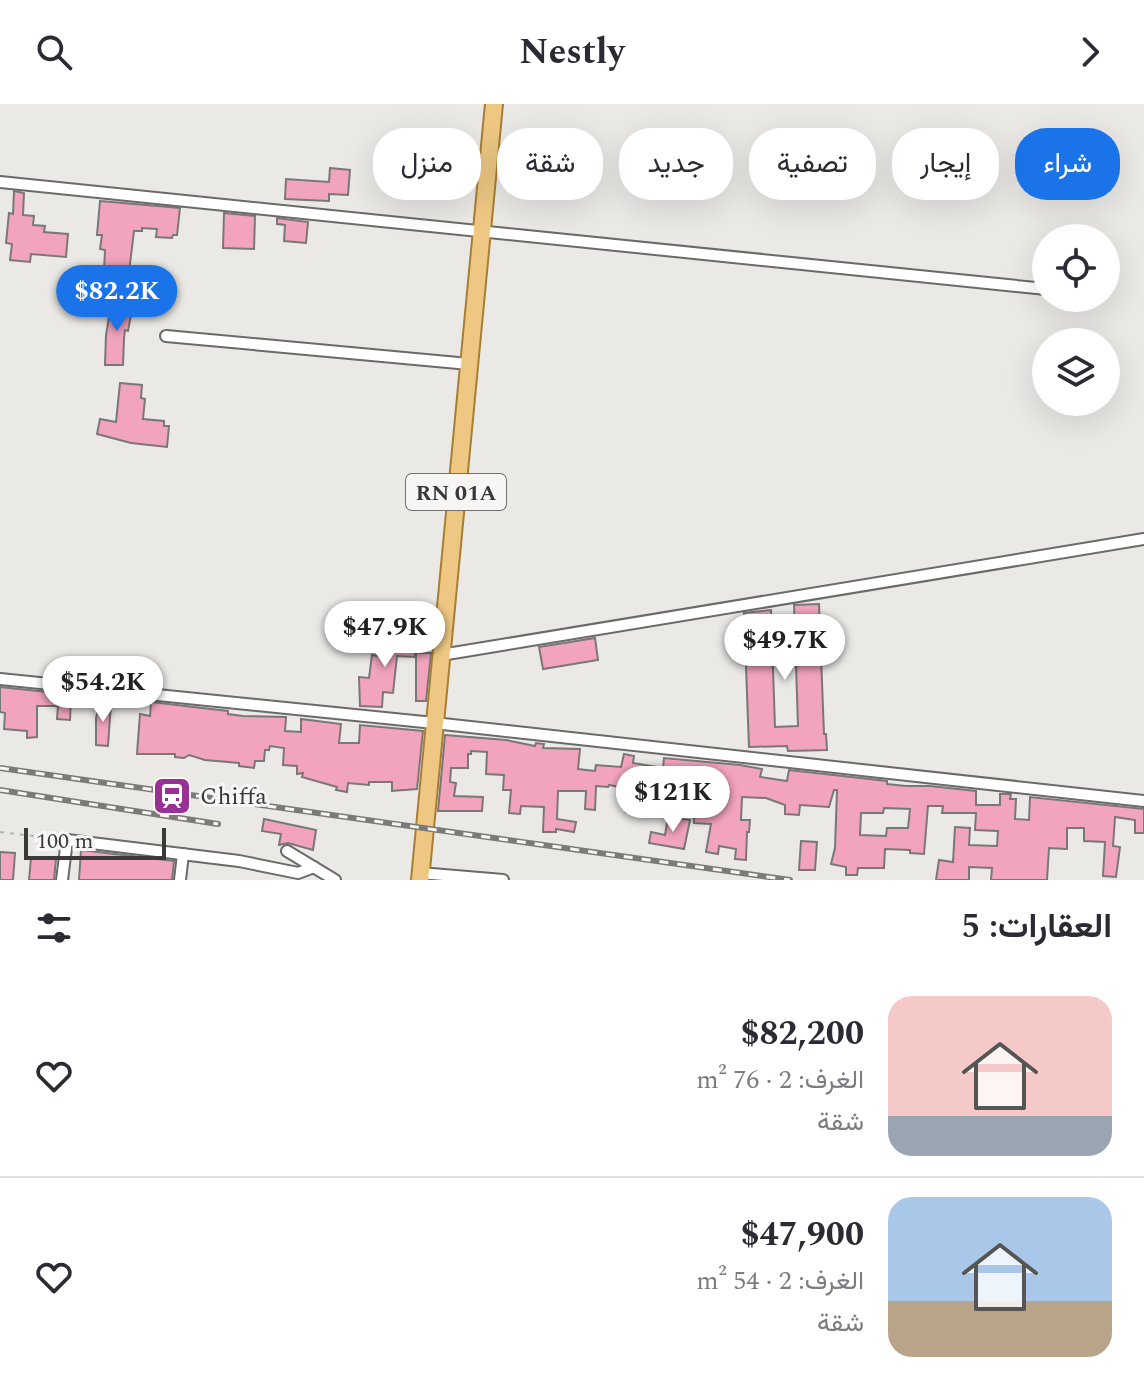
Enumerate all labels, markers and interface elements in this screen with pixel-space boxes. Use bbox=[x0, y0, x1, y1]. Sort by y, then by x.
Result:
text: Nestly bbox=[519, 25, 625, 80]
icon: search bbox=[32, 30, 76, 74]
icon: forward bbox=[1068, 30, 1112, 74]
chip: منزل bbox=[373, 128, 481, 200]
chip: شقة bbox=[497, 128, 603, 200]
chip: جديد bbox=[619, 128, 733, 200]
chip: تصفية bbox=[749, 128, 876, 200]
chip: إيجار bbox=[892, 128, 999, 200]
chip: شراء bbox=[1015, 128, 1120, 200]
map controls bbox=[1032, 224, 1120, 416]
button: locate bbox=[1032, 224, 1120, 312]
pin: $82.2K bbox=[52, 265, 182, 333]
text: $82.2K bbox=[74, 271, 160, 311]
button: layers bbox=[1032, 328, 1120, 416]
road number: RN 01A bbox=[406, 474, 506, 510]
pin: $47.9K bbox=[320, 601, 450, 669]
text: $47.9K bbox=[342, 607, 428, 647]
pin: $49.7K bbox=[720, 614, 850, 682]
text: $49.7K bbox=[742, 620, 828, 660]
pin: $54.2K bbox=[38, 656, 168, 724]
text: $54.2K bbox=[60, 662, 146, 702]
pin: $121K bbox=[617, 766, 729, 834]
text: $121K bbox=[634, 772, 712, 812]
station icon: Chiffa bbox=[151, 775, 193, 817]
place label: Chiffa bbox=[200, 779, 267, 815]
scale bar bbox=[24, 824, 166, 860]
text: 100 m bbox=[36, 825, 93, 858]
text: العقارات: 5 bbox=[961, 901, 1112, 953]
icon: filters bbox=[32, 906, 76, 950]
text: $82,200 bbox=[740, 1008, 864, 1060]
icon: home bbox=[952, 1028, 1048, 1124]
icon: heart bbox=[32, 1054, 76, 1098]
text: الغرف: 2 · 76 m² bbox=[696, 1060, 864, 1100]
text: شقة bbox=[817, 1102, 864, 1142]
text: $47,900 bbox=[740, 1209, 864, 1261]
icon: home bbox=[952, 1229, 1048, 1325]
icon: heart bbox=[32, 1255, 76, 1299]
text: الغرف: 2 · 54 m² bbox=[696, 1261, 864, 1301]
text: شقة bbox=[817, 1303, 864, 1343]

